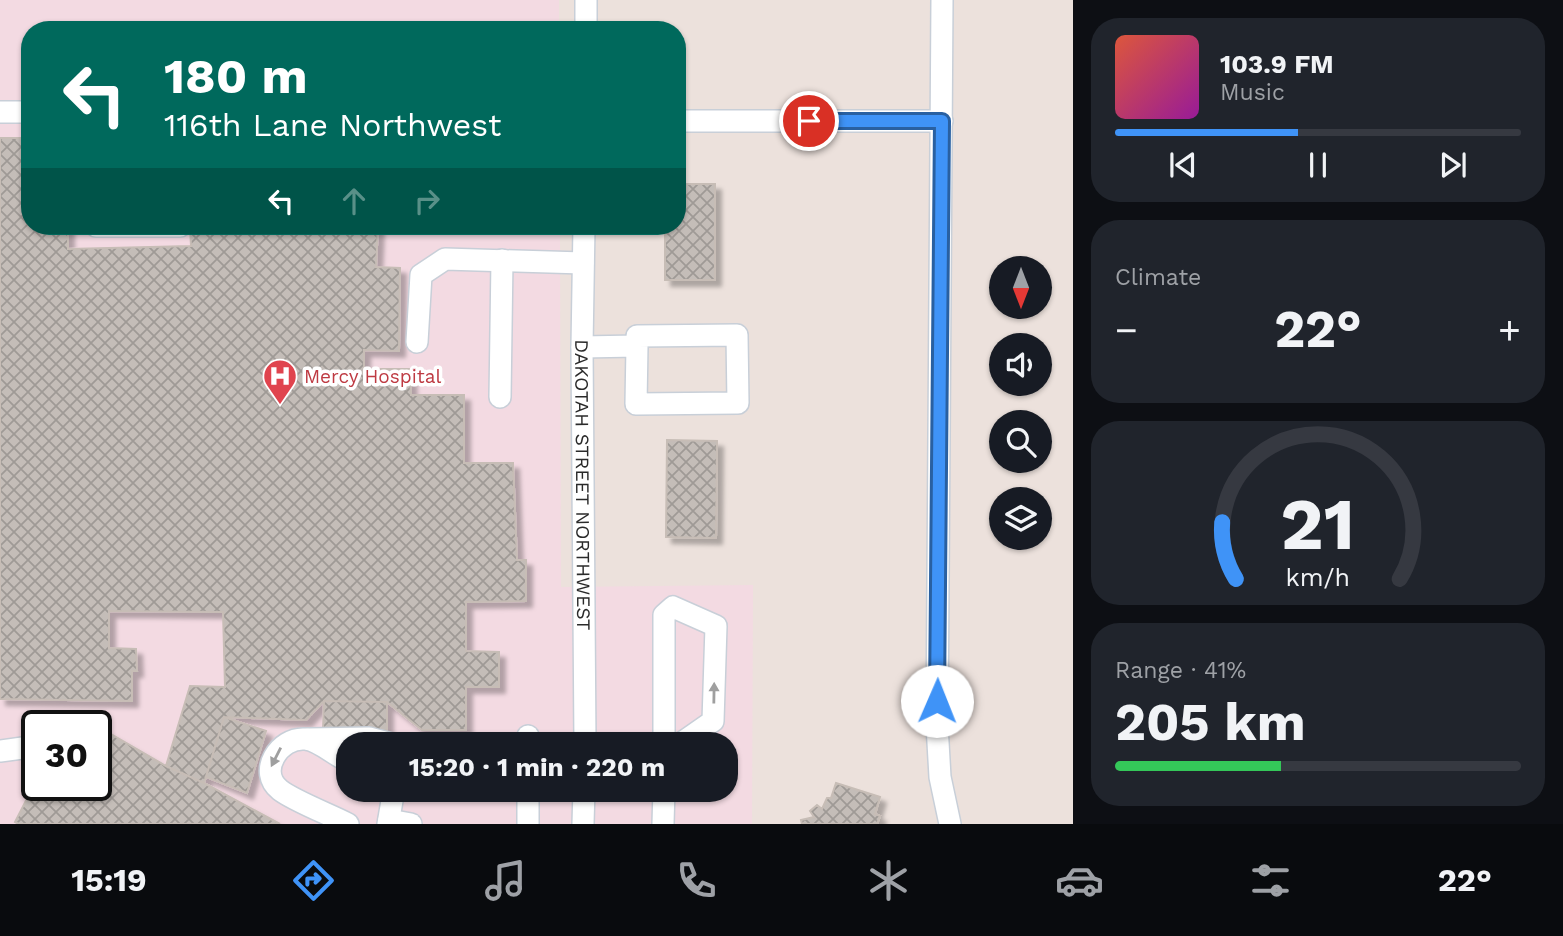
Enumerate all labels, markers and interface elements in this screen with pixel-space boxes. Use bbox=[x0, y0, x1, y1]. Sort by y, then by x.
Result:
text: 180 m bbox=[164, 47, 308, 105]
icon: left bbox=[49, 49, 140, 140]
text: 103.9 FM bbox=[1220, 49, 1334, 79]
text: Music bbox=[1220, 79, 1285, 106]
pin bbox=[779, 91, 839, 151]
icon: arrive bbox=[790, 102, 828, 140]
text: 116th Lane Northwest bbox=[164, 106, 501, 144]
icon: previous bbox=[1164, 146, 1202, 184]
icon: pause bbox=[1299, 146, 1337, 184]
icon: next bbox=[1434, 146, 1472, 184]
icon: left bbox=[262, 182, 300, 220]
icon: ahead bbox=[335, 182, 373, 220]
icon: right bbox=[408, 182, 446, 220]
north arrow bbox=[989, 256, 1052, 318]
map controls bbox=[989, 256, 1052, 550]
text: Climate bbox=[1115, 264, 1201, 291]
text: 22° bbox=[1274, 299, 1362, 360]
text: − bbox=[1115, 308, 1138, 352]
text: + bbox=[1498, 308, 1521, 352]
button: sound bbox=[989, 333, 1052, 396]
street label: DAKOTAH STREET NORTHWEST bbox=[570, 339, 596, 631]
hospital icon: Mercy Hospital bbox=[261, 357, 299, 406]
place label: Mercy Hospital bbox=[304, 365, 441, 388]
button: search bbox=[989, 410, 1052, 473]
text: 21 bbox=[1281, 481, 1355, 567]
button: layers bbox=[989, 487, 1052, 550]
text: km/h bbox=[1286, 563, 1350, 592]
text: Range · 41% bbox=[1115, 657, 1246, 684]
position arrow bbox=[900, 664, 974, 738]
one-way arrow bbox=[708, 682, 720, 704]
text: 205 km bbox=[1115, 692, 1306, 753]
speed limit sign: 30 bbox=[21, 710, 112, 801]
one-way arrow bbox=[270, 747, 281, 767]
text: 15:20 · 1 min · 220 m bbox=[409, 752, 665, 782]
icon: directions bbox=[289, 856, 338, 905]
icon: music bbox=[481, 856, 530, 905]
icon: phone bbox=[672, 856, 721, 905]
icon: climate bbox=[864, 856, 913, 905]
icon: car bbox=[1055, 856, 1104, 905]
icon: filters bbox=[1246, 856, 1295, 905]
text: 15:19 bbox=[71, 861, 147, 899]
text: 22° bbox=[1438, 861, 1492, 899]

